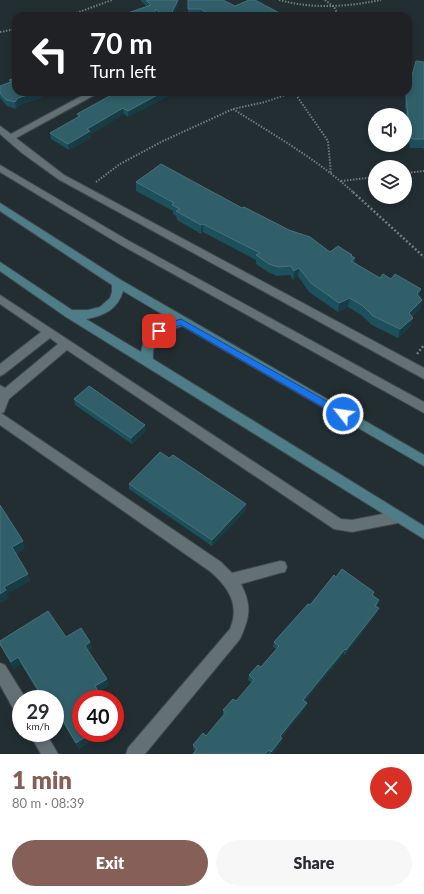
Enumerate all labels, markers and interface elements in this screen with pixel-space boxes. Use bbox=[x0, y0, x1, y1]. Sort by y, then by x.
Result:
text: 70 m bbox=[90, 26, 153, 60]
icon: left bbox=[24, 28, 76, 80]
text: Turn left bbox=[90, 60, 156, 82]
map controls bbox=[368, 108, 412, 204]
button: sound bbox=[368, 108, 412, 152]
button: layers bbox=[368, 160, 412, 204]
pin bbox=[142, 314, 176, 348]
icon: arrive bbox=[148, 320, 170, 342]
position arrow bbox=[322, 393, 364, 435]
speed limit sign: 40 bbox=[72, 690, 124, 742]
text: 29 bbox=[26, 699, 50, 723]
text: km/h bbox=[26, 720, 50, 732]
text: 1 min bbox=[12, 765, 72, 794]
button: close bbox=[370, 767, 412, 809]
text: 80 m · 08:39 bbox=[12, 795, 85, 811]
button: Exit bbox=[12, 840, 208, 886]
button: Share bbox=[216, 840, 412, 886]

